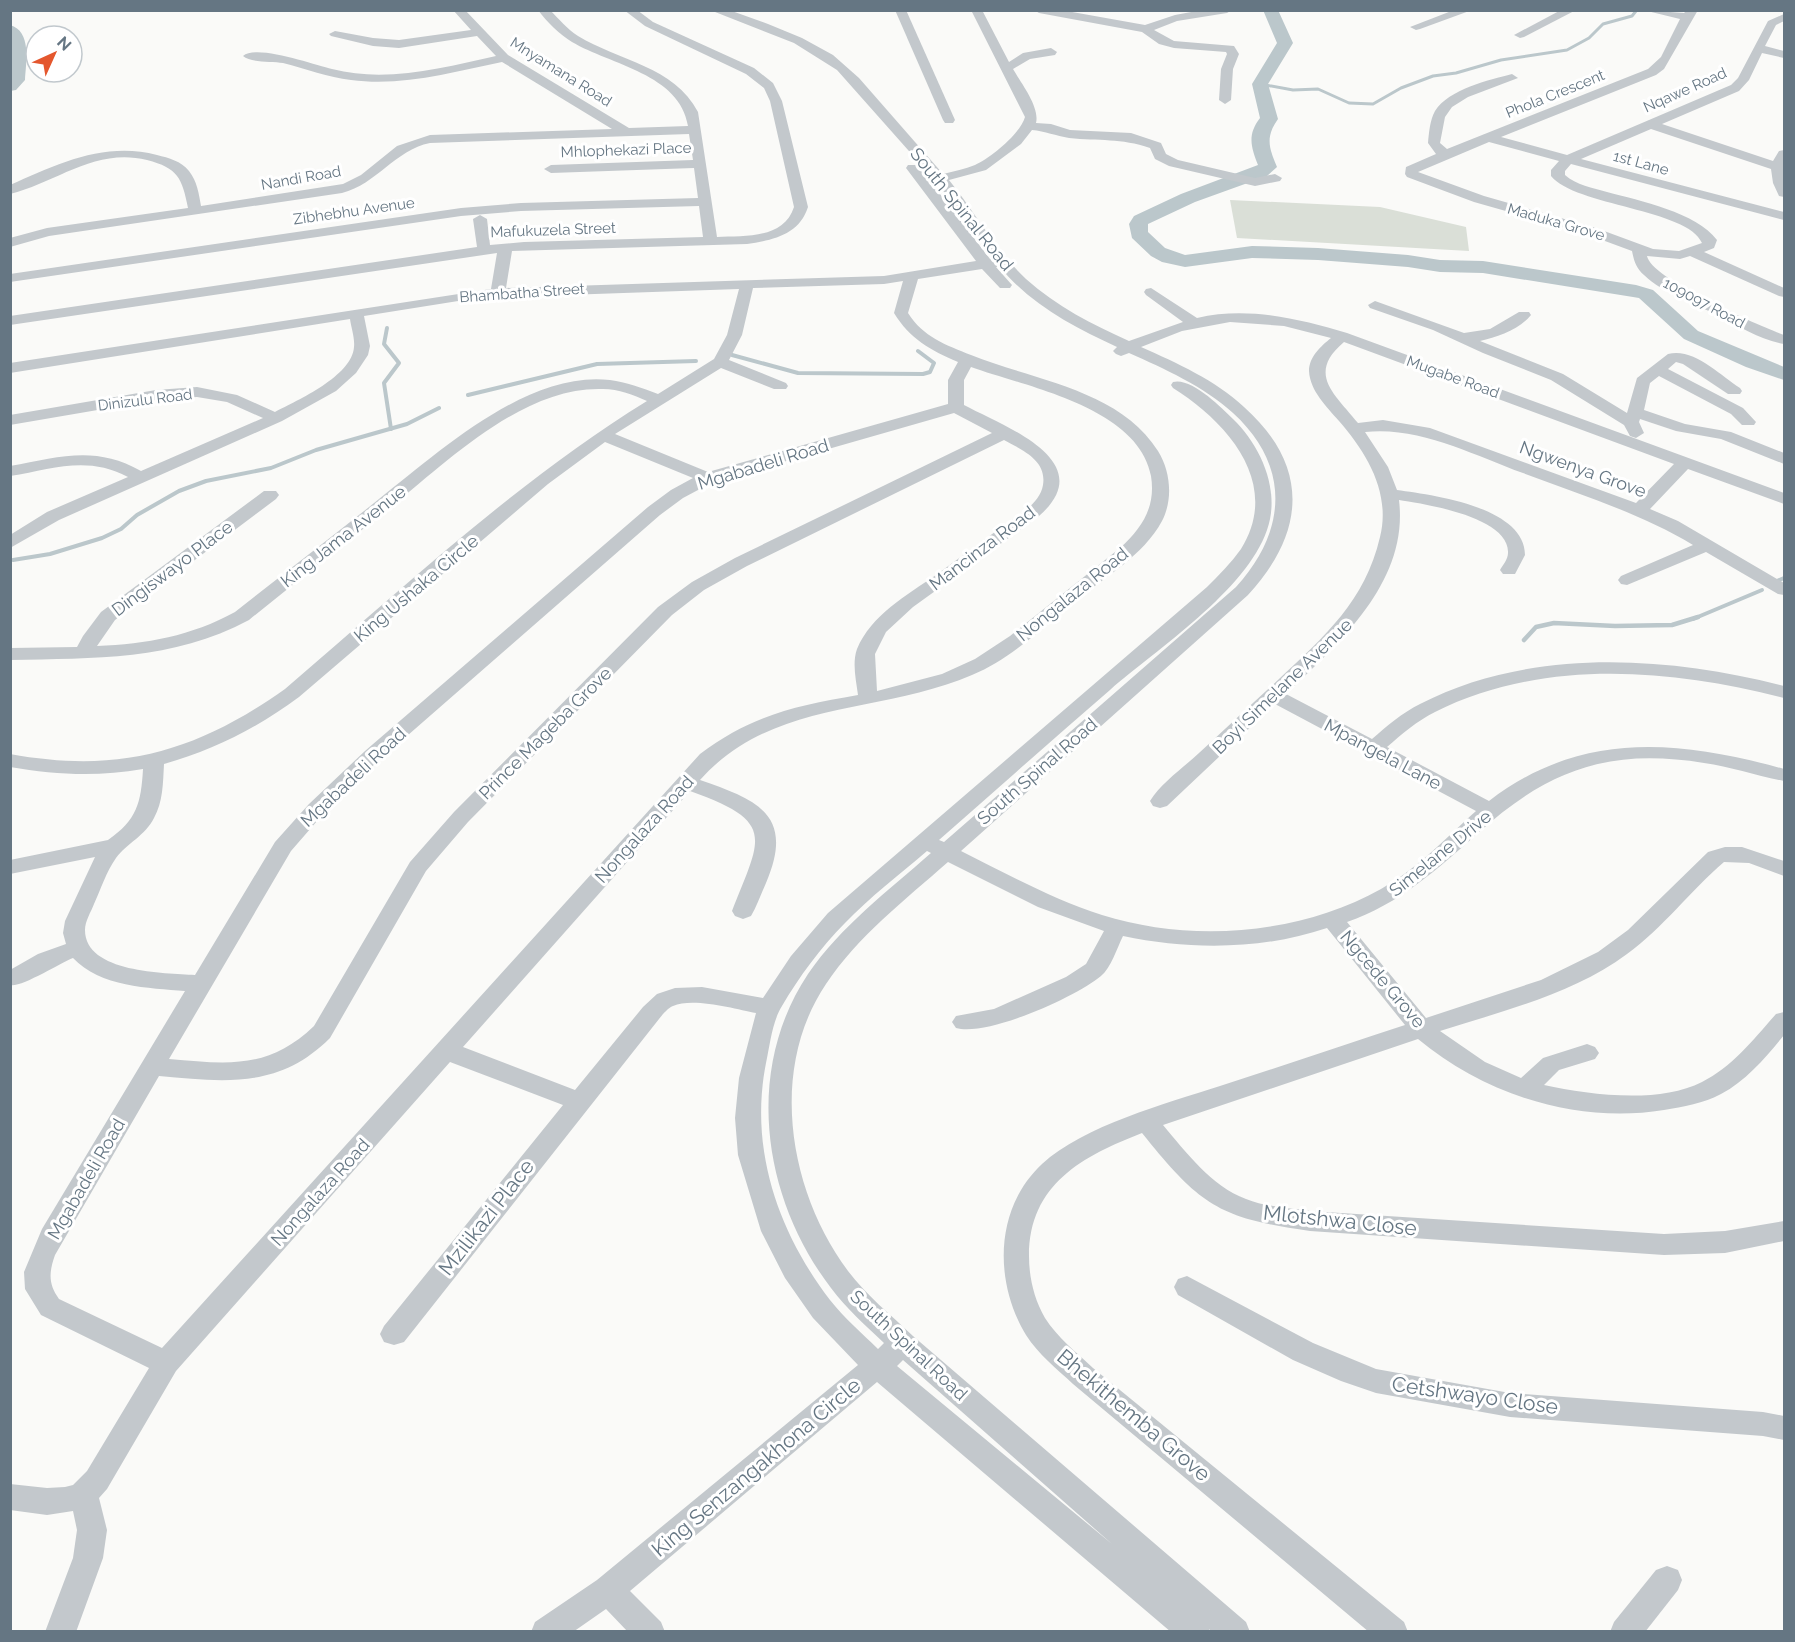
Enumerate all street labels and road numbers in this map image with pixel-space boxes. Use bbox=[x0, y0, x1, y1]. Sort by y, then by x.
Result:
street label: Mnyamana Road bbox=[507, 33, 615, 111]
street label: Nqawe Road bbox=[1641, 64, 1729, 116]
street label: Phola Crescent bbox=[1503, 66, 1607, 122]
street label: Mhlophekazi Place bbox=[560, 139, 692, 161]
street label: South Spinal Road bbox=[906, 143, 1018, 275]
street label: 1st Lane bbox=[1611, 147, 1671, 179]
street label: Nandi Road bbox=[260, 162, 342, 194]
street label: Zibhebhu Avenue bbox=[292, 194, 416, 228]
street label: Maduka Grove bbox=[1505, 200, 1607, 245]
street label: Mafukuzela Street bbox=[490, 219, 616, 241]
street label: 109097 Road bbox=[1660, 274, 1748, 332]
street label: Bhambatha Street bbox=[459, 280, 585, 306]
street label: Mugabe Road bbox=[1404, 352, 1502, 402]
street label: Dinizulu Road bbox=[97, 385, 193, 415]
street label: Mgabadeli Road bbox=[695, 434, 831, 494]
street label: Ngwenya Grove bbox=[1517, 436, 1650, 502]
street label: King Jama Avenue bbox=[276, 480, 410, 591]
street label: Mancinza Road bbox=[925, 501, 1039, 595]
street label: Dingiswayo Place bbox=[107, 515, 237, 620]
street label: King Ushaka Circle bbox=[350, 530, 483, 646]
street label: Nongalaza Road bbox=[1012, 543, 1132, 645]
street label: Boyi Simelane Avenue bbox=[1208, 614, 1356, 758]
street label: Prince Mageba Grove bbox=[474, 662, 616, 804]
street label: South Spinal Road bbox=[973, 713, 1101, 829]
street label: Mpangela Lane bbox=[1321, 714, 1446, 794]
street label: Mgabadeli Road bbox=[296, 723, 410, 831]
street label: Nongalaza Road bbox=[590, 771, 698, 887]
street label: Simelane Drive bbox=[1385, 805, 1496, 901]
street label: Ngcede Grove bbox=[1336, 926, 1430, 1032]
street label: Mgabadeli Road bbox=[43, 1115, 129, 1243]
street label: Nongalaza Road bbox=[266, 1134, 374, 1250]
street label: Mzilikazi Place bbox=[433, 1154, 539, 1280]
street label: Mlotshwa Close bbox=[1262, 1200, 1418, 1240]
street label: South Spinal Road bbox=[846, 1286, 972, 1404]
street label: Bhekithemba Grove bbox=[1052, 1344, 1216, 1486]
street label: Cetshwayo Close bbox=[1390, 1371, 1560, 1419]
street label: King Senzangakhona Circle bbox=[646, 1372, 866, 1562]

